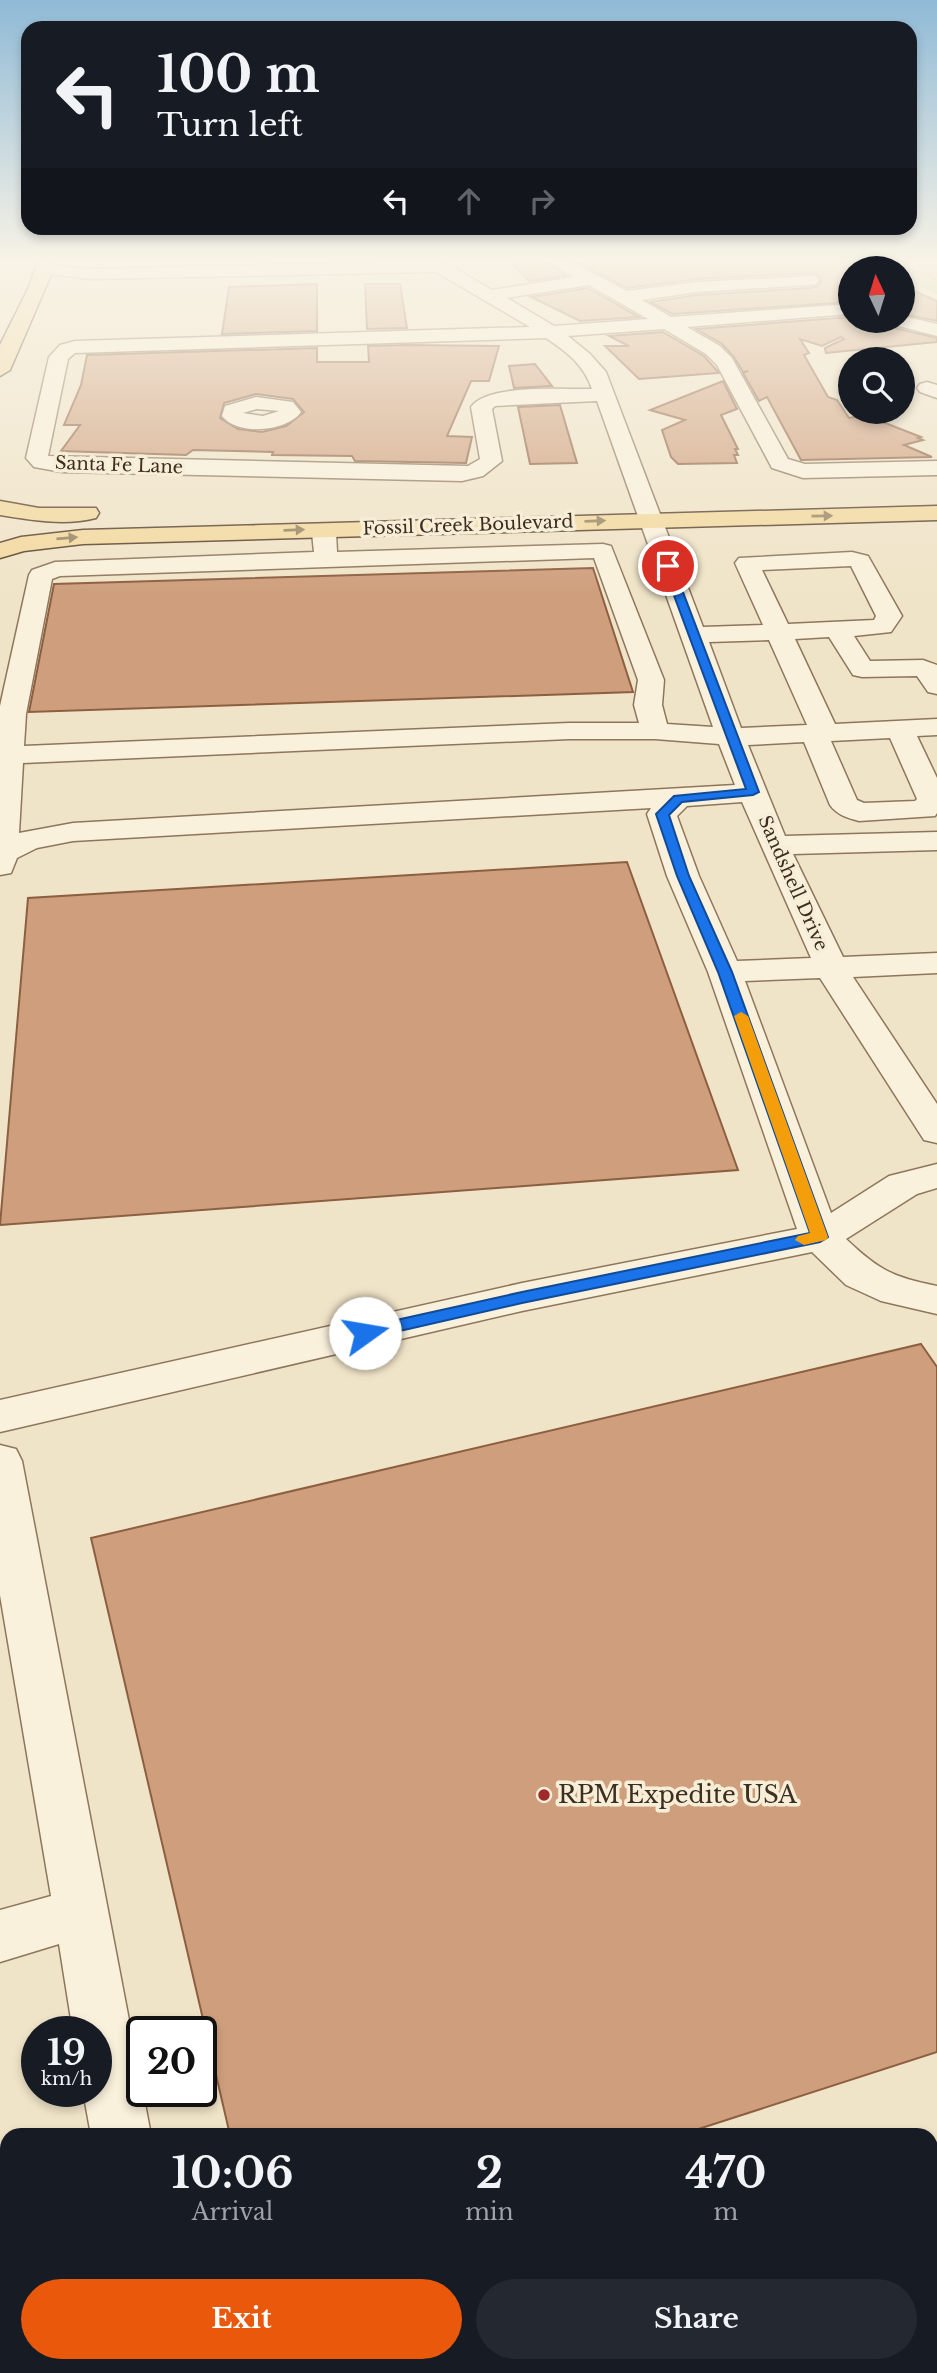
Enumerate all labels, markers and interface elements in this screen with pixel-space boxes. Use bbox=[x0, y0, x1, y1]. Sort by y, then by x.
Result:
text: 100 m bbox=[157, 44, 320, 105]
icon: left bbox=[42, 49, 133, 140]
text: Turn left bbox=[157, 105, 303, 145]
icon: left bbox=[377, 182, 415, 220]
icon: ahead bbox=[450, 182, 488, 220]
icon: right bbox=[523, 182, 561, 220]
north arrow bbox=[838, 256, 915, 332]
map controls bbox=[838, 256, 915, 424]
button: search bbox=[838, 347, 915, 424]
street label: Santa Fe Lane bbox=[54, 452, 184, 478]
street label: Fossil Creek Boulevard bbox=[362, 510, 574, 540]
one-way arrow bbox=[812, 510, 834, 521]
one-way arrow bbox=[584, 516, 606, 527]
one-way arrow bbox=[283, 525, 305, 536]
one-way arrow bbox=[56, 532, 78, 543]
pin bbox=[638, 536, 698, 596]
icon: arrive bbox=[649, 547, 687, 585]
street label: Sandshell Drive bbox=[753, 812, 833, 954]
position arrow bbox=[328, 1296, 402, 1370]
place label: RPM Expedite USA bbox=[558, 1780, 797, 1809]
marker: RPM Expedite USA bbox=[536, 1787, 552, 1803]
speed limit sign: 20 bbox=[126, 2016, 217, 2107]
text: 19 bbox=[47, 2031, 86, 2074]
text: km/h bbox=[41, 2068, 92, 2090]
text: 10:06 bbox=[172, 2147, 294, 2199]
text: 2 bbox=[476, 2147, 503, 2199]
text: 470 bbox=[685, 2147, 766, 2199]
text: Arrival bbox=[192, 2198, 273, 2226]
text: min bbox=[465, 2198, 514, 2226]
text: m bbox=[713, 2198, 738, 2226]
button: Exit bbox=[21, 2279, 462, 2359]
button: Share bbox=[476, 2279, 917, 2359]

